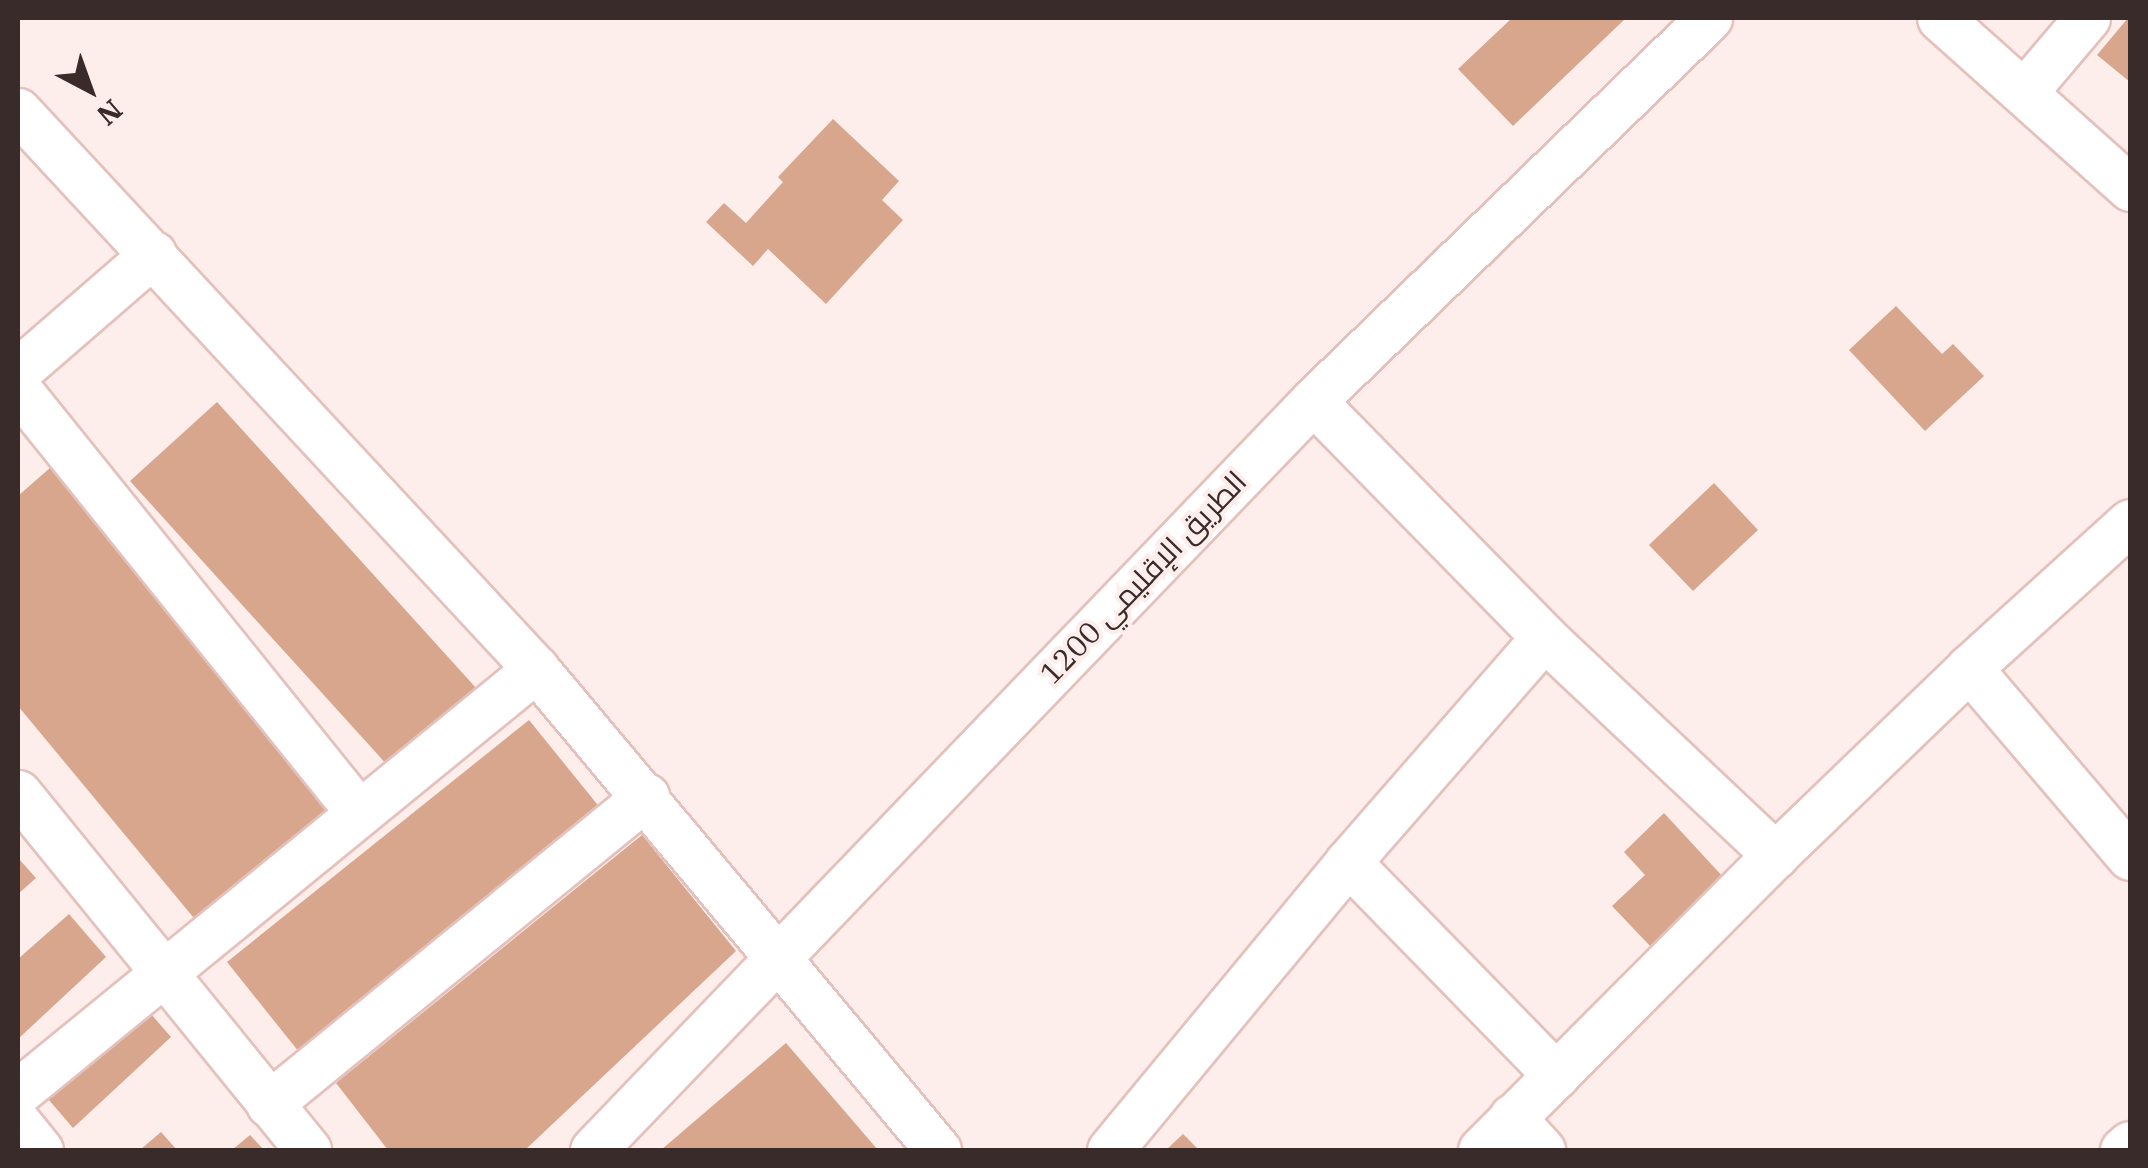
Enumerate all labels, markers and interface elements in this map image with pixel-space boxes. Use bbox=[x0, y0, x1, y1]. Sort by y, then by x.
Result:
north arrow bbox=[40, 40, 140, 140]
text: N bbox=[90, 92, 131, 134]
street label: الطريق الإقليمي 1200 bbox=[1032, 463, 1254, 691]

